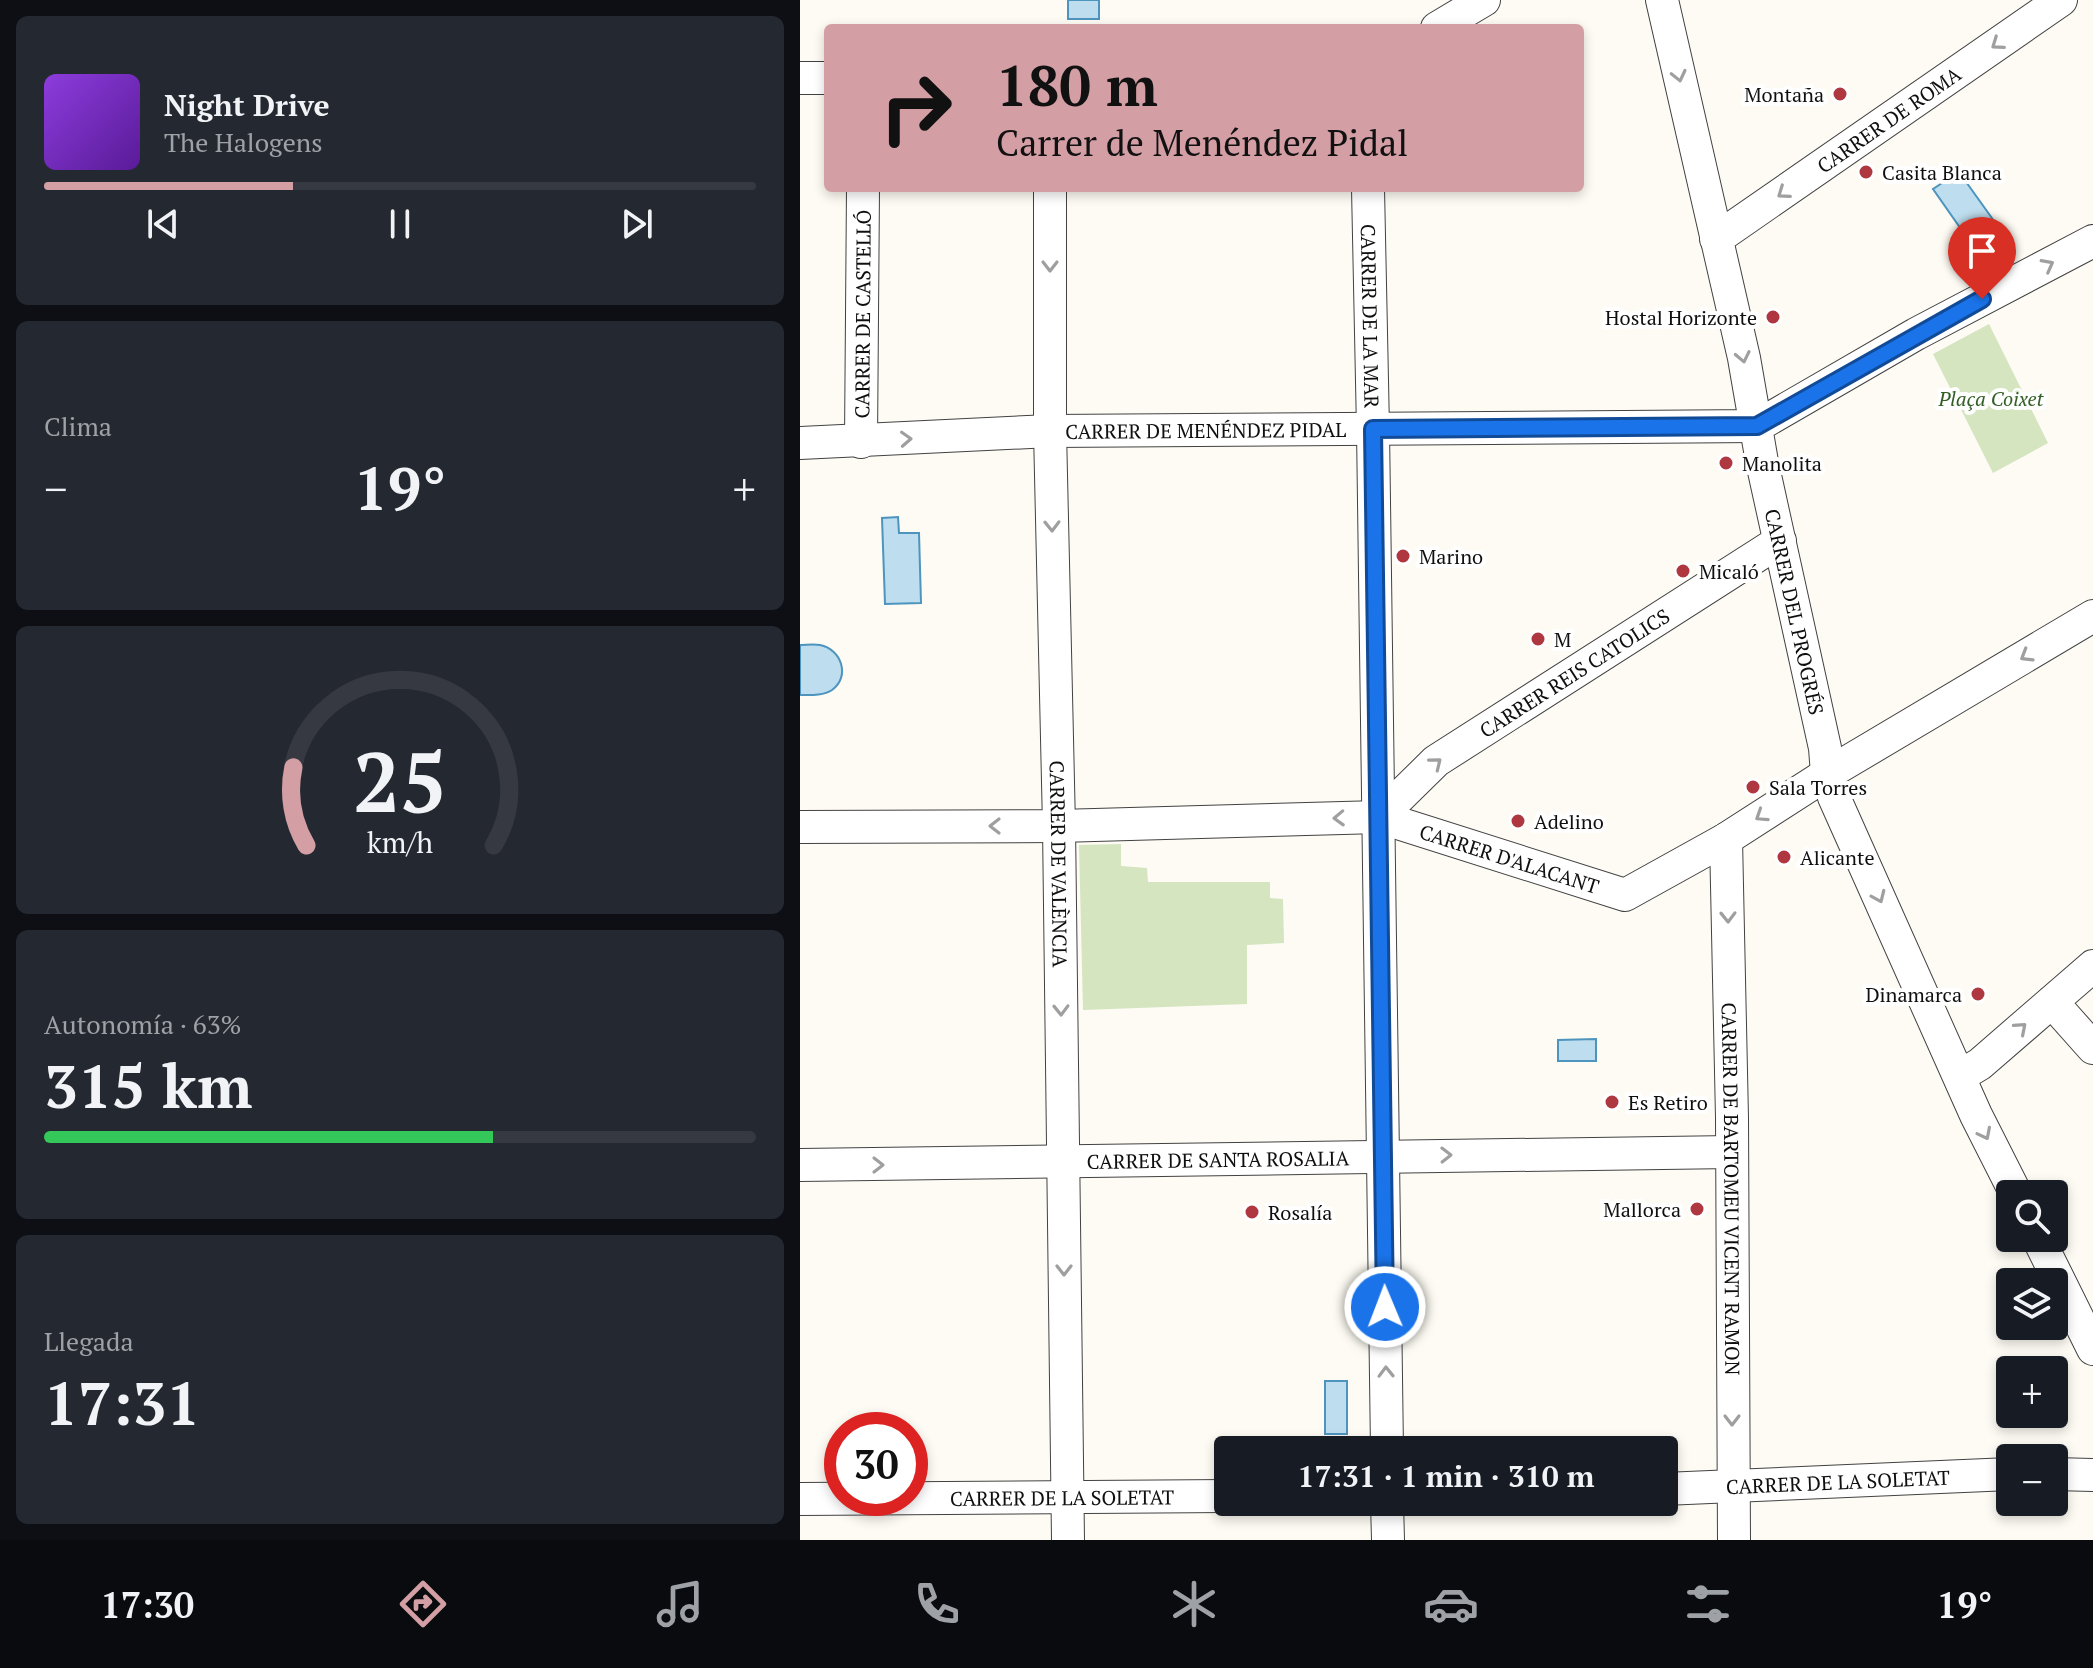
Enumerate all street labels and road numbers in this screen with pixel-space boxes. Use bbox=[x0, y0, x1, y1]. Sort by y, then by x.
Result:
street label: CARRER DE ROMA bbox=[1811, 60, 1966, 179]
street label: CARRER DE CASTELLÓ bbox=[848, 210, 876, 418]
street label: CARRER DE LA MAR bbox=[1355, 223, 1386, 409]
street label: CARRER DE MENÉNDEZ PIDAL bbox=[1065, 415, 1346, 444]
street label: CARRER DEL PROGRÉS bbox=[1759, 506, 1831, 717]
street label: CARRER REIS CATOLICS bbox=[1474, 602, 1674, 743]
street label: CARRER DE VALÈNCIA bbox=[1044, 760, 1074, 968]
street label: CARRER D'ALACANT bbox=[1416, 817, 1603, 899]
street label: CARRER DE BARTOMEU VICENT RAMON bbox=[1716, 1002, 1747, 1376]
street label: CARRER DE SANTA ROSALIA bbox=[1087, 1144, 1350, 1174]
street label: CARRER DE LA SOLETAT bbox=[1725, 1463, 1950, 1500]
street label: CARRER DE LA SOLETAT bbox=[950, 1483, 1174, 1511]

